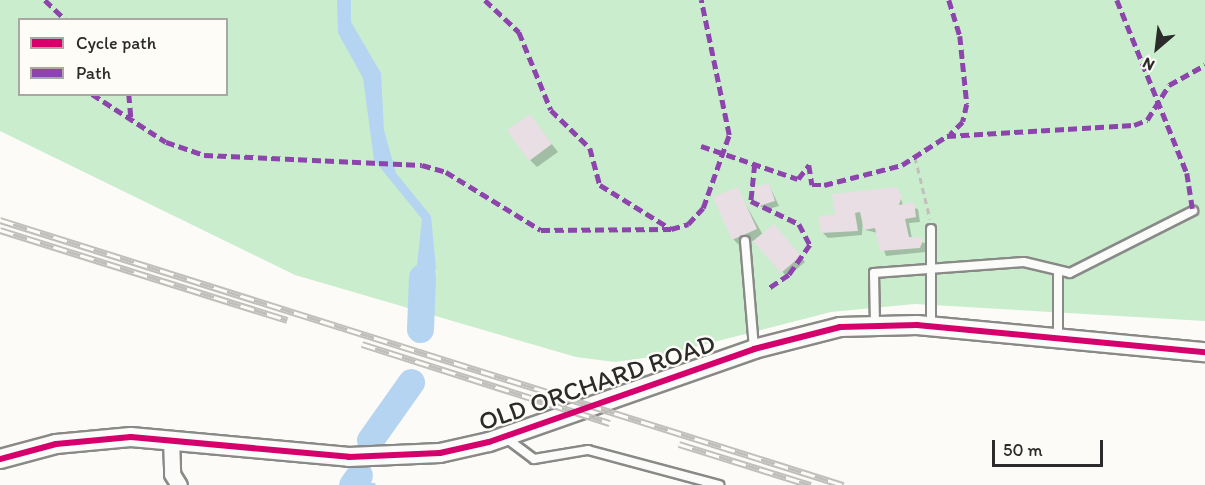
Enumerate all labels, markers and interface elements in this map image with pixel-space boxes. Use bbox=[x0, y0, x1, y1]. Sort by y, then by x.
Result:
legend bbox=[18, 18, 228, 96]
north arrow bbox=[1127, 18, 1187, 78]
text: Cycle path bbox=[76, 32, 156, 54]
text: N bbox=[1139, 53, 1158, 75]
text: Path bbox=[76, 62, 111, 84]
street label: OLD ORCHARD ROAD bbox=[476, 328, 718, 438]
scale bar bbox=[995, 428, 1106, 466]
text: 50 m bbox=[1003, 439, 1043, 461]

